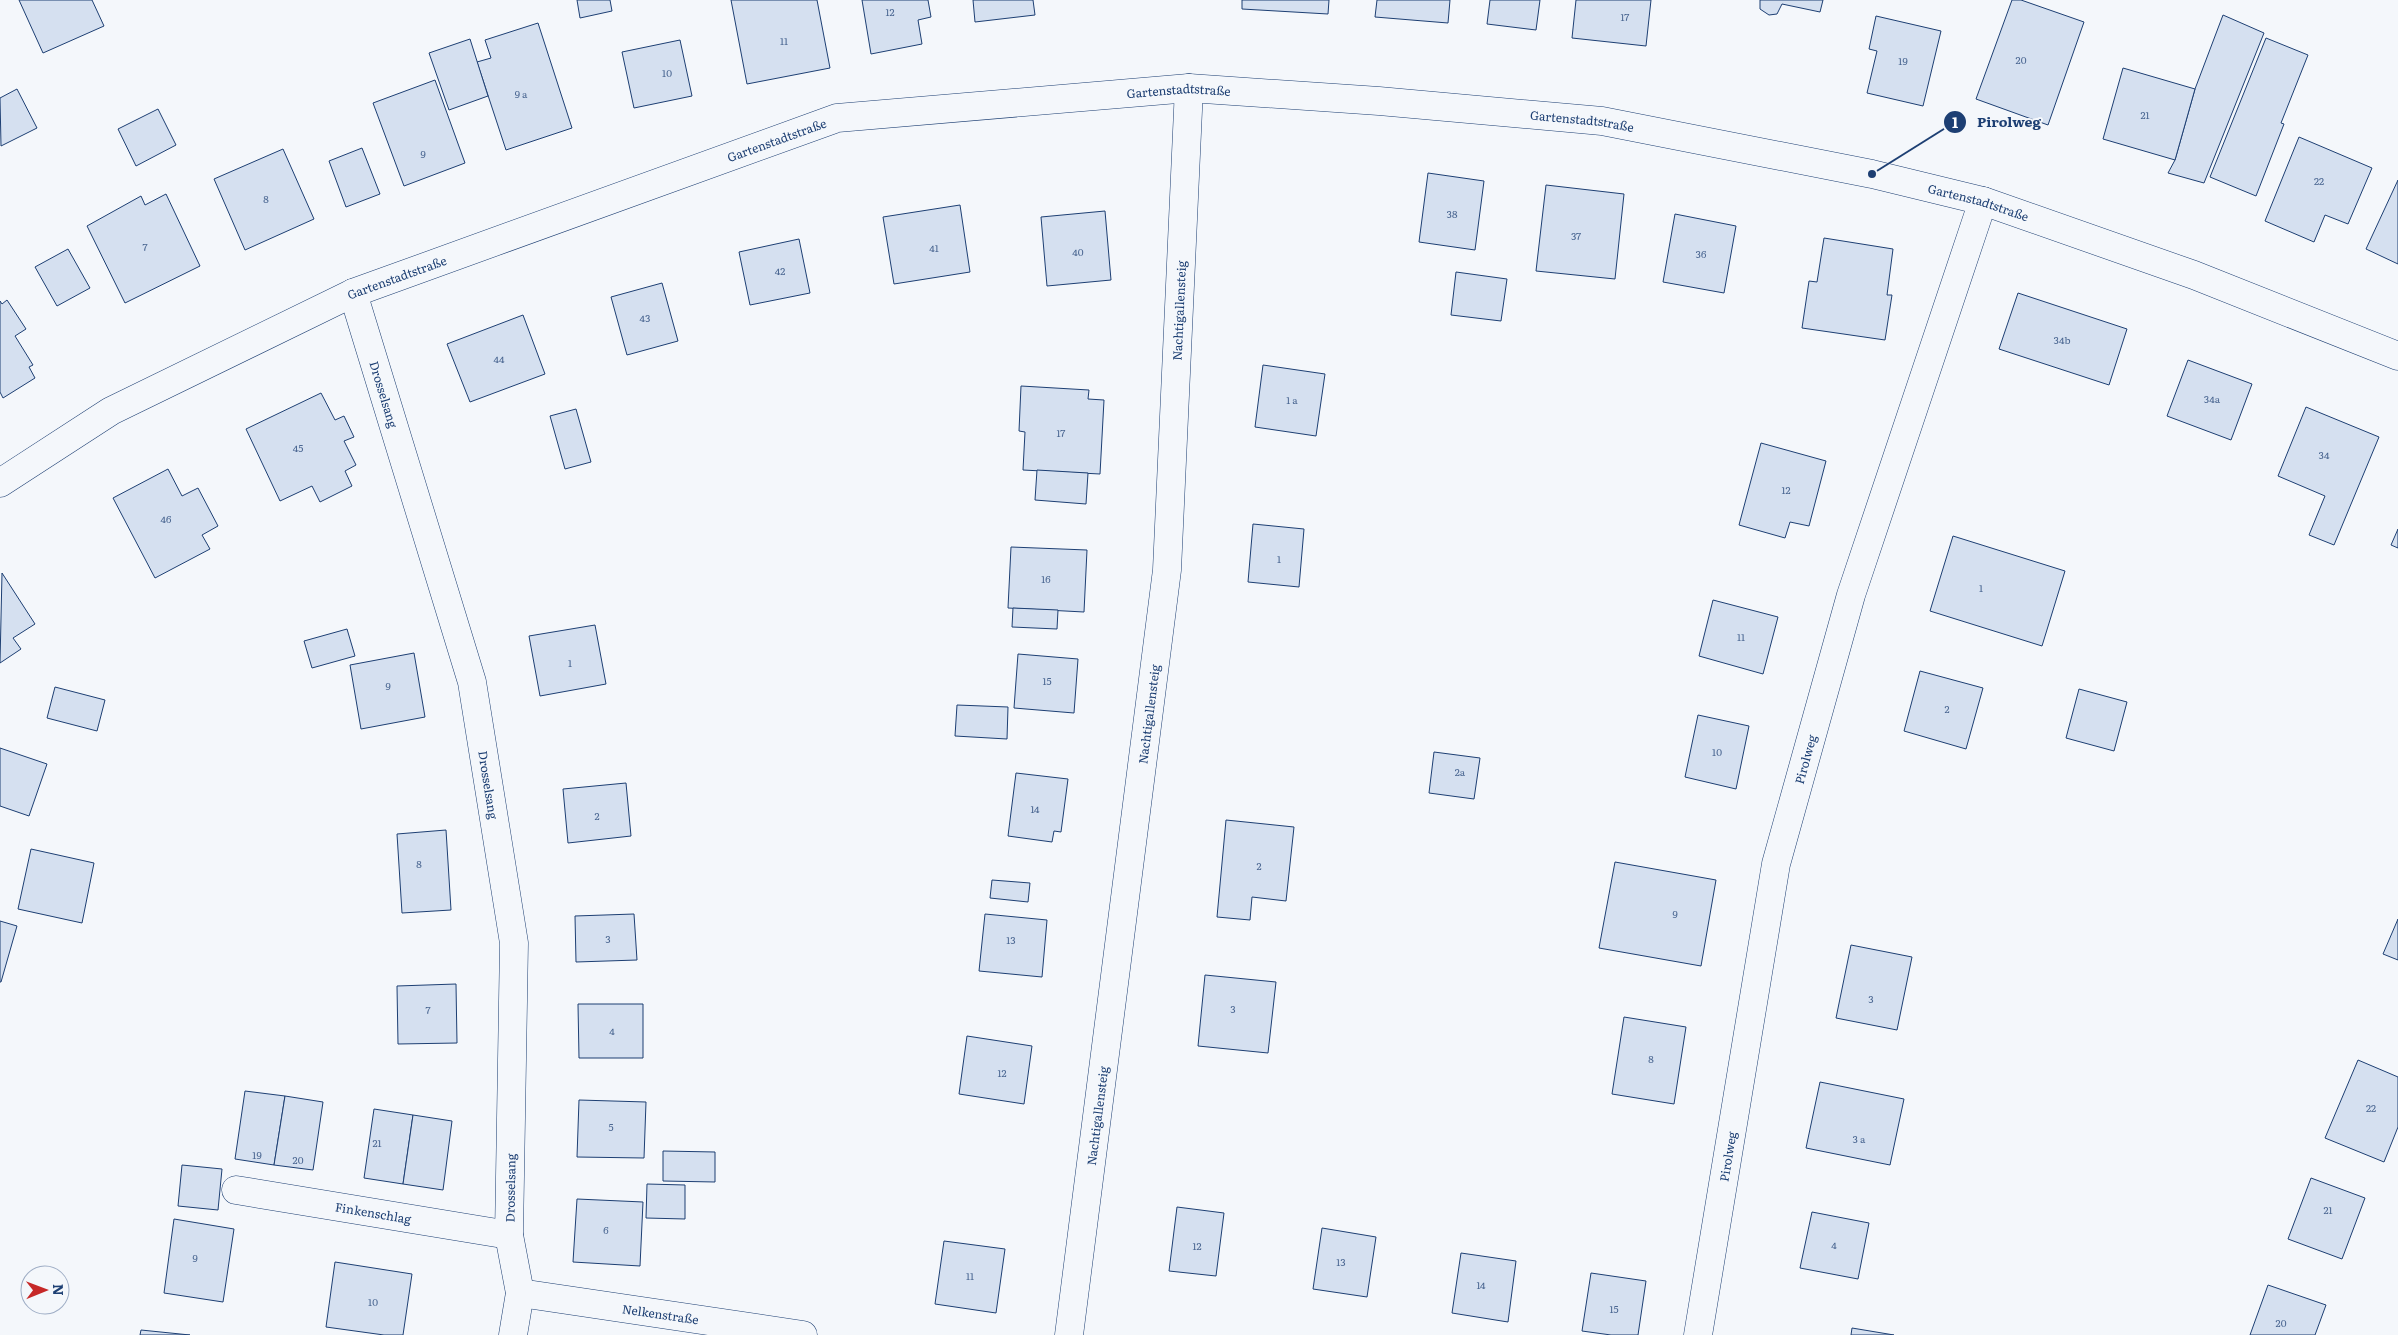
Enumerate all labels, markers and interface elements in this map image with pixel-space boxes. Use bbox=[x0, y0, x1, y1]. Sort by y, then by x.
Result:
house number: 12 bbox=[885, 4, 895, 19]
house number: 17 bbox=[1621, 9, 1629, 24]
house number: 11 bbox=[780, 33, 788, 48]
house number: 20 bbox=[2016, 52, 2027, 67]
house number: 19 bbox=[1898, 53, 1908, 68]
house number: 10 bbox=[662, 65, 672, 80]
street label: Gartenstadtstraße bbox=[1126, 79, 1231, 102]
house number: 9 a bbox=[515, 86, 528, 101]
street label: Gartenstadtstraße bbox=[1529, 106, 1636, 136]
house number: 21 bbox=[2140, 107, 2150, 122]
callout: Pirolweg bbox=[1942, 108, 2051, 137]
text: 1 bbox=[1952, 110, 1958, 133]
text: Pirolweg bbox=[1977, 111, 2041, 131]
street label: Gartenstadtstraße bbox=[724, 114, 829, 166]
house number: 9 bbox=[420, 146, 426, 161]
house number: 22 bbox=[2314, 173, 2324, 188]
street label: Gartenstadtstraße bbox=[1926, 179, 2031, 225]
house number: 8 bbox=[263, 191, 269, 206]
house number: 38 bbox=[1447, 206, 1458, 221]
house number: 37 bbox=[1571, 228, 1581, 243]
house number: 7 bbox=[142, 239, 148, 254]
house number: 41 bbox=[929, 240, 939, 255]
house number: 40 bbox=[1072, 244, 1084, 259]
house number: 36 bbox=[1696, 246, 1707, 261]
street label: Gartenstadtstraße bbox=[344, 251, 449, 304]
street label: Nachtigallensteig bbox=[1168, 260, 1190, 361]
house number: 42 bbox=[775, 263, 785, 278]
house number: 43 bbox=[640, 310, 650, 325]
house number: 34b bbox=[2054, 332, 2070, 347]
house number: 44 bbox=[493, 351, 505, 366]
street label: Drosselsang bbox=[365, 359, 403, 430]
house number: 34a bbox=[2204, 391, 2221, 406]
house number: 1 a bbox=[1286, 392, 1298, 407]
house number: 17 bbox=[1057, 425, 1065, 440]
house number: 45 bbox=[293, 440, 303, 455]
house number: 34 bbox=[2319, 447, 2330, 462]
house number: 12 bbox=[1781, 482, 1791, 497]
house number: 46 bbox=[161, 511, 172, 526]
house number: 1 bbox=[1277, 551, 1281, 566]
house number: 16 bbox=[1041, 571, 1051, 586]
house number: 1 bbox=[1979, 580, 1983, 595]
house number: 11 bbox=[1737, 629, 1745, 644]
house number: 1 bbox=[568, 655, 572, 670]
street label: Nachtigallensteig bbox=[1133, 663, 1164, 765]
house number: 15 bbox=[1042, 673, 1052, 688]
house number: 9 bbox=[385, 678, 391, 693]
house number: 2 bbox=[1944, 701, 1950, 716]
street label: Pirolweg bbox=[1790, 732, 1821, 786]
house number: 10 bbox=[1712, 744, 1722, 759]
street label: Drosselsang bbox=[474, 749, 503, 821]
house number: 2a bbox=[1455, 764, 1466, 779]
house number: 14 bbox=[1030, 801, 1040, 816]
house number: 2 bbox=[594, 808, 600, 823]
house number: 8 bbox=[416, 856, 422, 871]
house number: 2 bbox=[1256, 858, 1262, 873]
house number: 9 bbox=[1672, 906, 1678, 921]
house number: 3 bbox=[605, 931, 611, 946]
house number: 13 bbox=[1006, 932, 1016, 947]
house number: 3 bbox=[1868, 991, 1874, 1006]
house number: 3 bbox=[1230, 1001, 1236, 1016]
house number: 7 bbox=[425, 1002, 431, 1017]
house number: 4 bbox=[609, 1023, 615, 1038]
house number: 8 bbox=[1648, 1051, 1654, 1066]
house number: 12 bbox=[997, 1065, 1007, 1080]
street label: Nachtigallensteig bbox=[1082, 1065, 1112, 1167]
house number: 22 bbox=[2366, 1100, 2376, 1115]
house number: 5 bbox=[608, 1119, 614, 1134]
street label: Pirolweg bbox=[1715, 1130, 1741, 1183]
house number: 3 a bbox=[1853, 1131, 1866, 1146]
house number: 21 bbox=[372, 1135, 382, 1150]
house number: 19 bbox=[252, 1147, 262, 1162]
house number: 20 bbox=[293, 1152, 304, 1167]
street label: Drosselsang bbox=[500, 1153, 520, 1223]
street label: Finkenschlag bbox=[334, 1197, 413, 1228]
house number: 21 bbox=[2323, 1202, 2333, 1217]
house number: 6 bbox=[603, 1222, 609, 1237]
house number: 4 bbox=[1831, 1237, 1837, 1252]
house number: 12 bbox=[1192, 1238, 1202, 1253]
house number: 9 bbox=[192, 1250, 198, 1265]
house number: 13 bbox=[1336, 1254, 1346, 1269]
north arrow bbox=[20, 1265, 70, 1315]
house number: 11 bbox=[966, 1268, 974, 1283]
house number: 14 bbox=[1476, 1277, 1486, 1292]
text: N bbox=[49, 1284, 69, 1296]
house number: 10 bbox=[368, 1294, 378, 1309]
street label: Nelkenstraße bbox=[621, 1299, 700, 1328]
house number: 15 bbox=[1609, 1301, 1619, 1316]
house number: 20 bbox=[2276, 1315, 2287, 1330]

